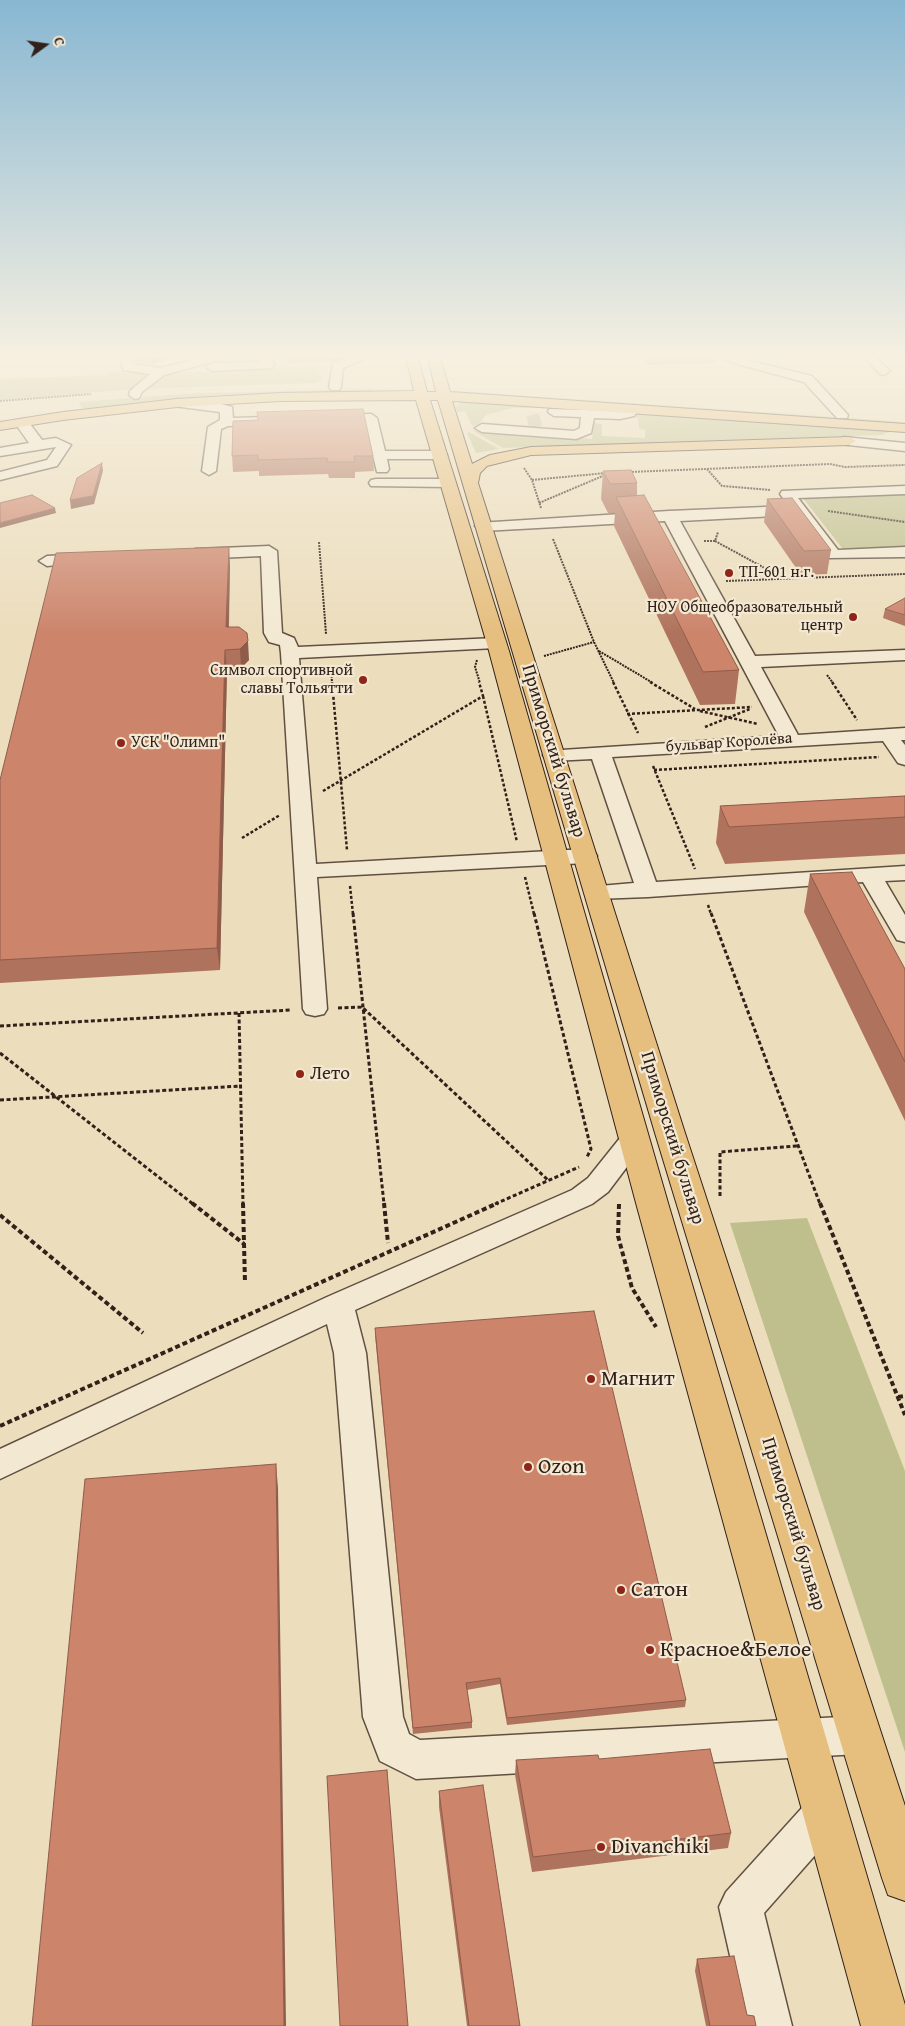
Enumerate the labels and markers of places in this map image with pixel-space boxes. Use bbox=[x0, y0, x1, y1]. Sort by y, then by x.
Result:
place label: ТП-601 н.г. bbox=[739, 563, 814, 583]
marker: ТП-601 н.г. bbox=[723, 567, 735, 579]
place label: НОУ Общеобразовательный центр bbox=[647, 598, 843, 636]
marker: НОУ Общеобразовательный центр bbox=[847, 611, 859, 623]
place label: Символ спортивной славы Тольятти bbox=[210, 661, 353, 699]
marker: Символ спортивной славы Тольятти bbox=[357, 674, 369, 686]
place label: УСК "Олимп" bbox=[131, 733, 225, 753]
marker: УСК "Олимп" bbox=[115, 737, 127, 749]
place label: Лето bbox=[310, 1063, 350, 1085]
marker: Лето bbox=[294, 1068, 306, 1080]
place label: Магнит bbox=[601, 1366, 675, 1392]
marker: Магнит bbox=[585, 1373, 597, 1385]
place label: Ozon bbox=[538, 1454, 585, 1480]
marker: Ozon bbox=[522, 1461, 534, 1473]
place label: Сатон bbox=[631, 1577, 688, 1603]
marker: Сатон bbox=[615, 1584, 627, 1596]
place label: Красное&Белое bbox=[660, 1637, 811, 1663]
marker: Красное&Белое bbox=[644, 1644, 656, 1656]
place label: Divanchiki bbox=[611, 1834, 709, 1860]
marker: Divanchiki bbox=[595, 1841, 607, 1853]

